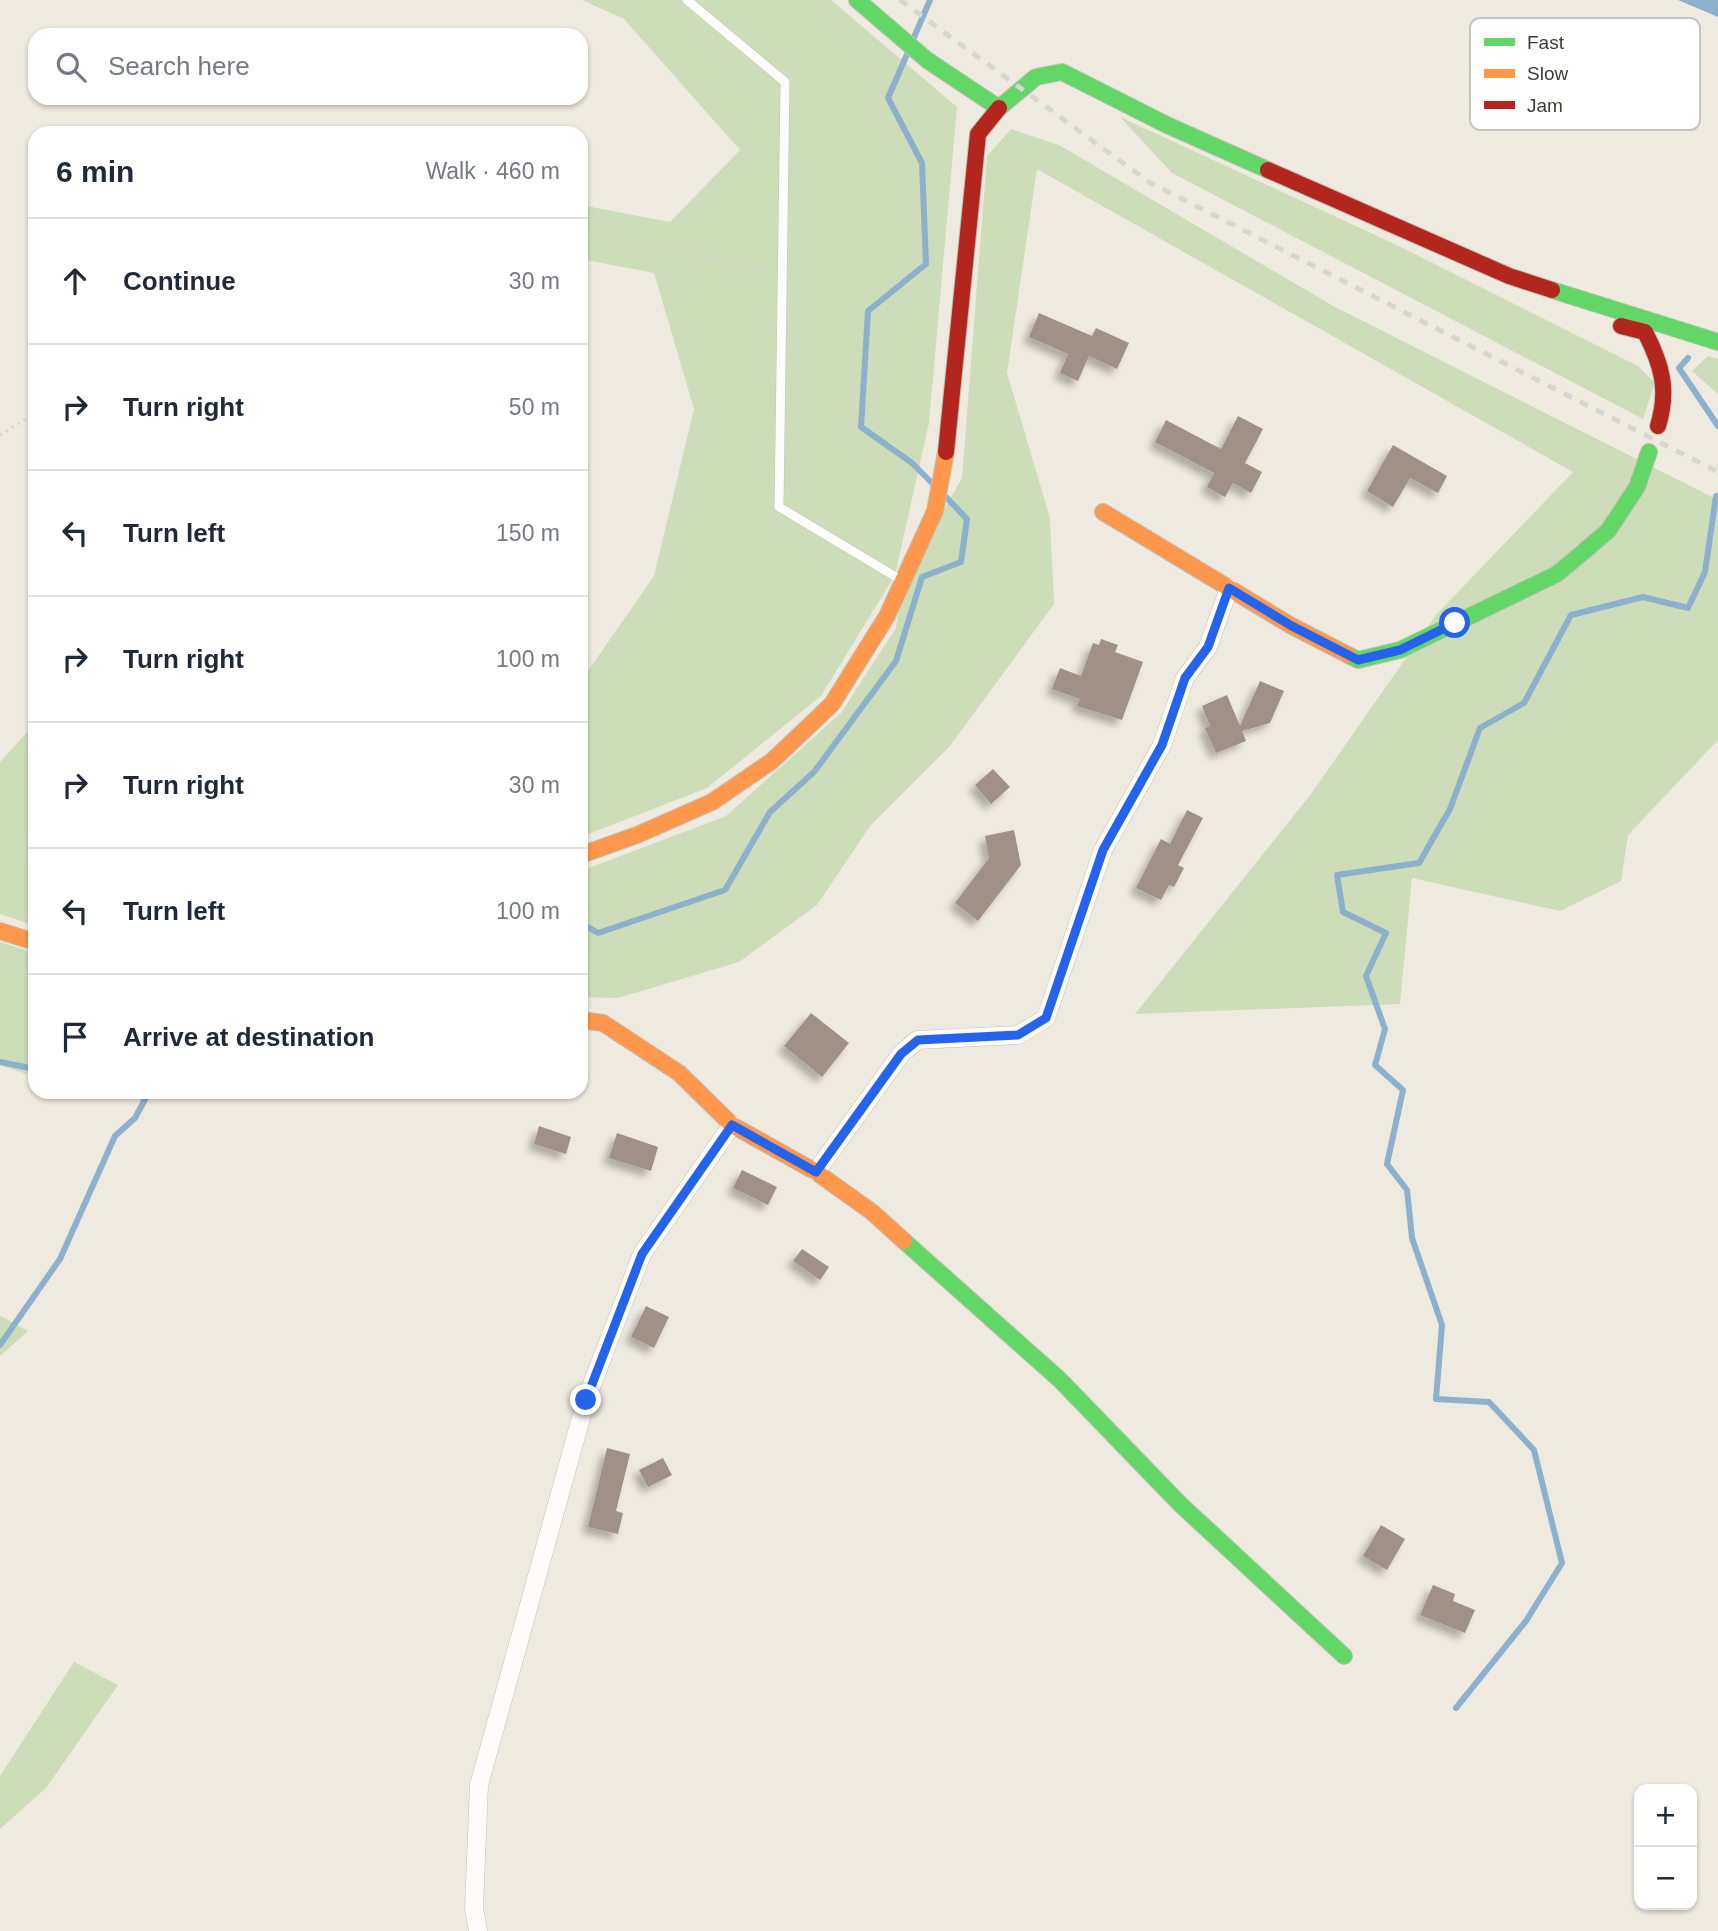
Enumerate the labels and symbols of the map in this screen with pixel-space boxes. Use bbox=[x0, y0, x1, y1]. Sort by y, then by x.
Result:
legend bbox=[1470, 18, 1700, 130]
text: Fast bbox=[1527, 32, 1565, 53]
text: Slow bbox=[1527, 63, 1568, 84]
text: Jam bbox=[1527, 95, 1563, 116]
route start bbox=[1439, 607, 1470, 638]
route end bbox=[570, 1384, 601, 1415]

